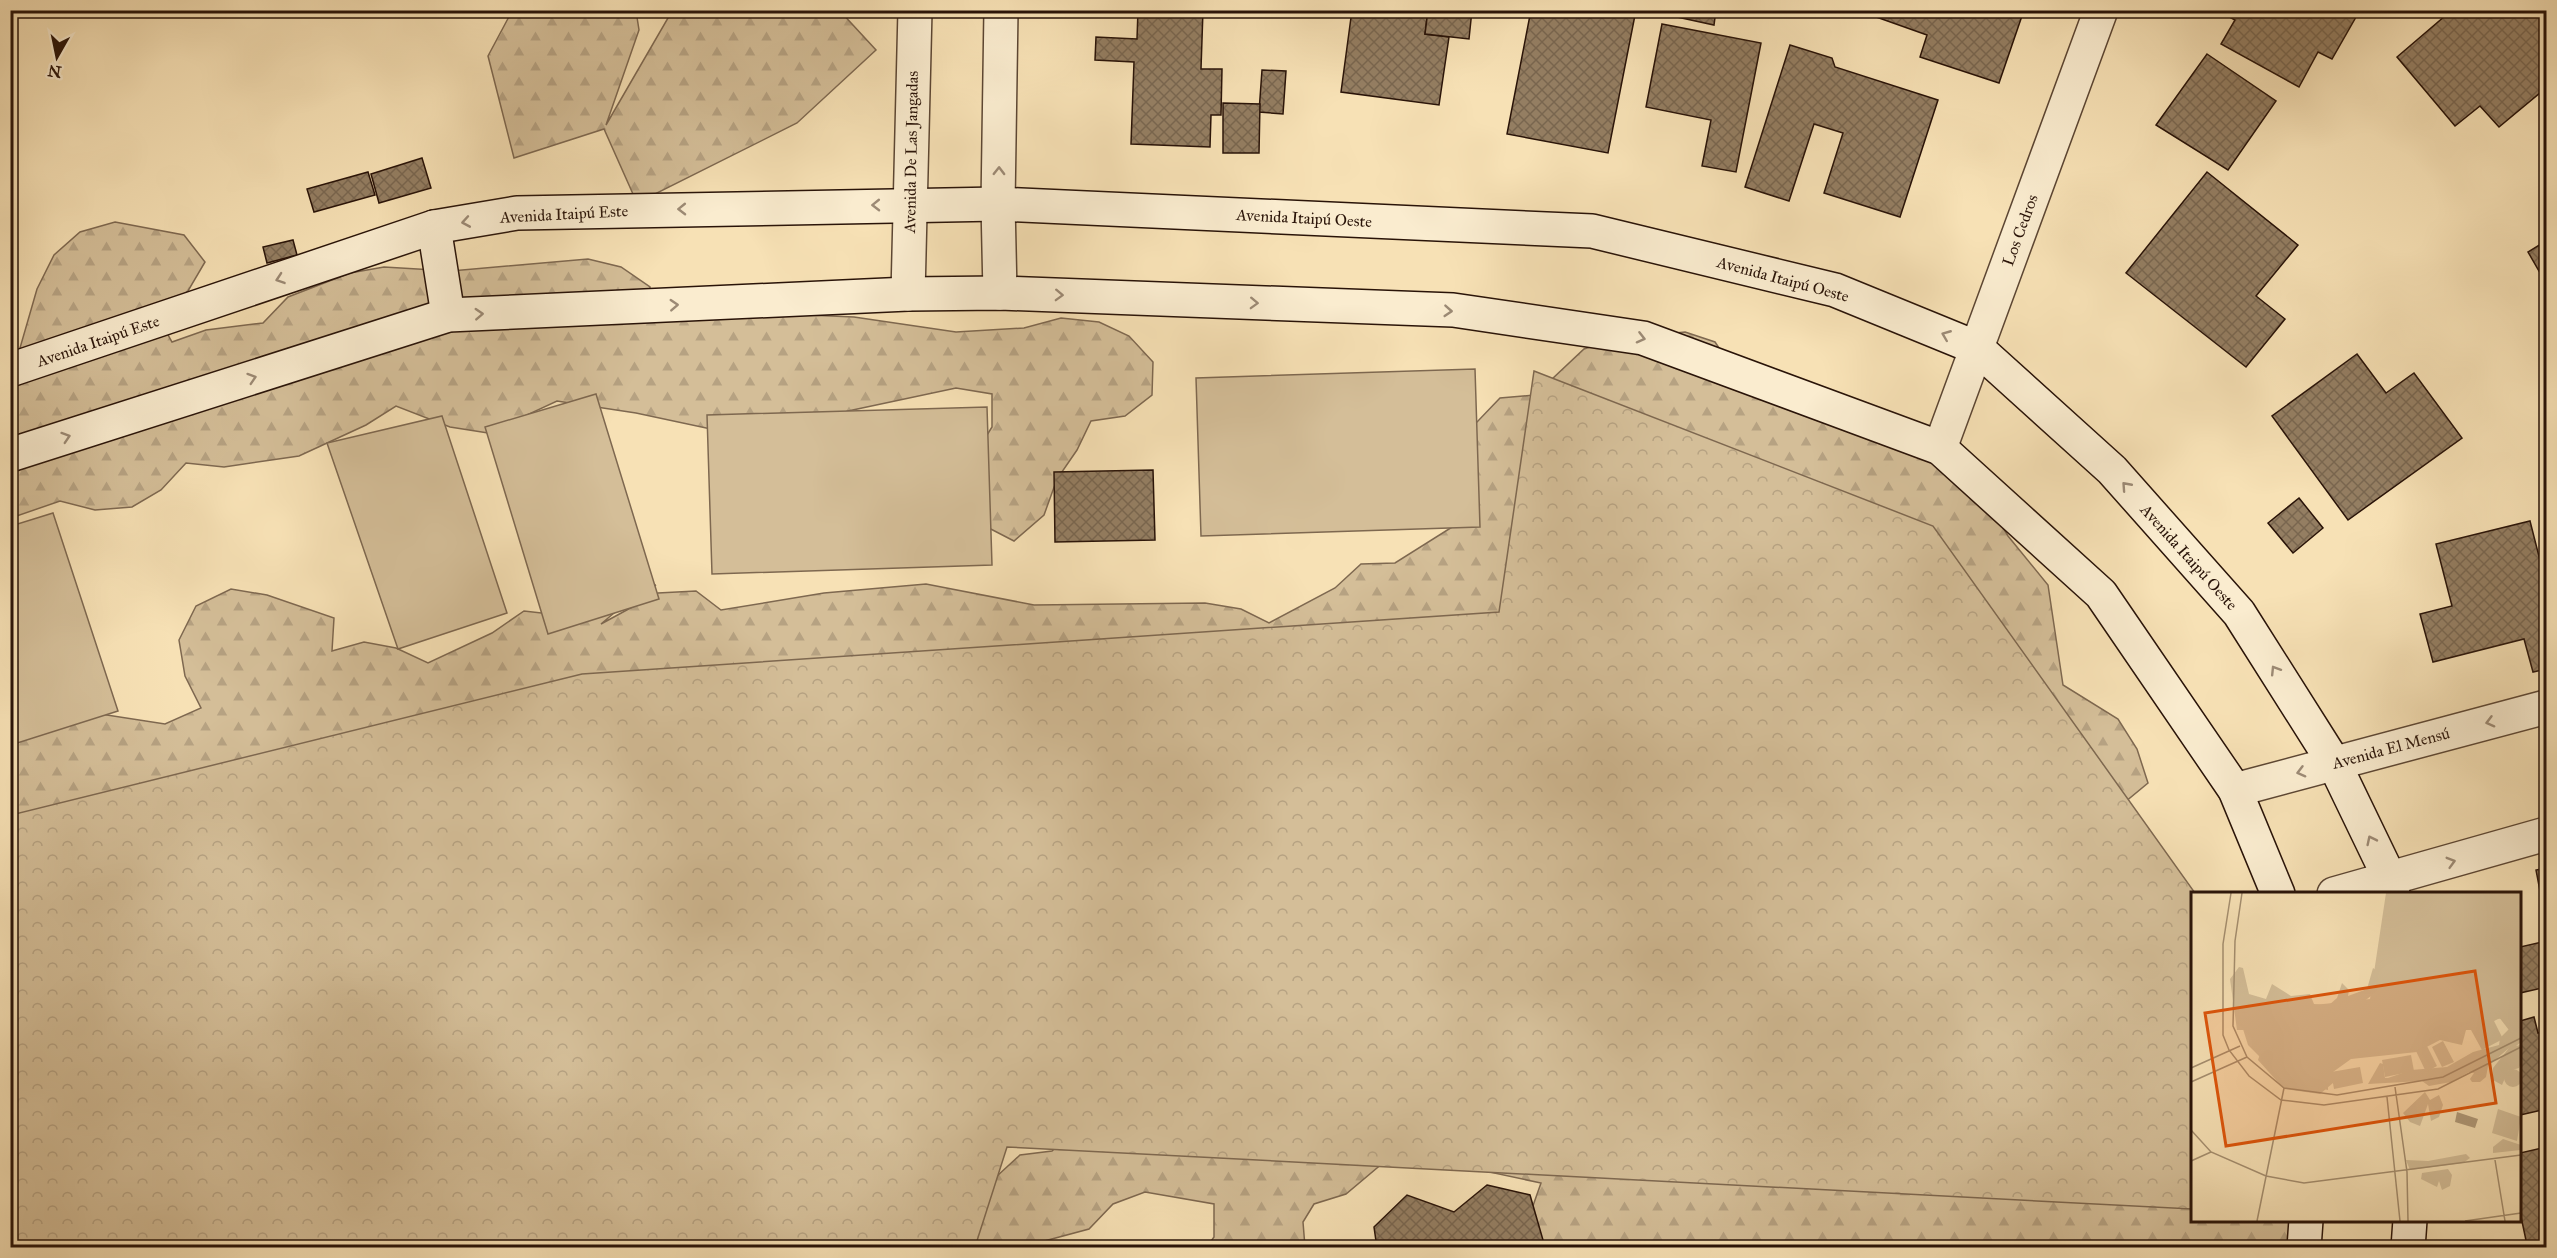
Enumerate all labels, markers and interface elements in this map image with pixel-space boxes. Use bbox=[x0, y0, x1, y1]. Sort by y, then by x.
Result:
north arrow bbox=[27, 27, 87, 87]
text: N bbox=[46, 61, 63, 82]
street label: Avenida De Las Jangadas bbox=[900, 70, 923, 234]
one-way arrow bbox=[992, 167, 1005, 176]
street label: Los Cedros bbox=[1998, 191, 2042, 268]
one-way arrow bbox=[872, 199, 881, 211]
street label: Avenida Itaipú Este bbox=[498, 201, 629, 227]
one-way arrow bbox=[677, 203, 686, 216]
street label: Avenida Itaipú Oeste bbox=[1235, 205, 1373, 231]
one-way arrow bbox=[462, 215, 471, 227]
street label: Avenida Itaipú Oeste bbox=[1714, 252, 1851, 306]
one-way arrow bbox=[275, 272, 286, 284]
one-way arrow bbox=[1054, 289, 1063, 301]
one-way arrow bbox=[1249, 296, 1258, 309]
one-way arrow bbox=[670, 298, 679, 311]
one-way arrow bbox=[1444, 304, 1453, 317]
one-way arrow bbox=[475, 307, 484, 320]
street label: Avenida Itaipú Este bbox=[33, 311, 162, 371]
one-way arrow bbox=[1942, 330, 1953, 342]
one-way arrow bbox=[1636, 331, 1646, 344]
one-way arrow bbox=[246, 373, 257, 385]
one-way arrow bbox=[60, 432, 71, 444]
one-way arrow bbox=[2122, 483, 2133, 493]
street label: Avenida Itaipú Oeste bbox=[2136, 499, 2242, 614]
one-way arrow bbox=[2270, 666, 2282, 676]
one-way arrow bbox=[2485, 715, 2496, 727]
street label: Avenida El Mensú bbox=[2329, 723, 2452, 773]
one-way arrow bbox=[2297, 765, 2307, 777]
one-way arrow bbox=[2366, 835, 2378, 846]
one-way arrow bbox=[2445, 857, 2456, 869]
inset map bbox=[2191, 892, 2521, 1222]

